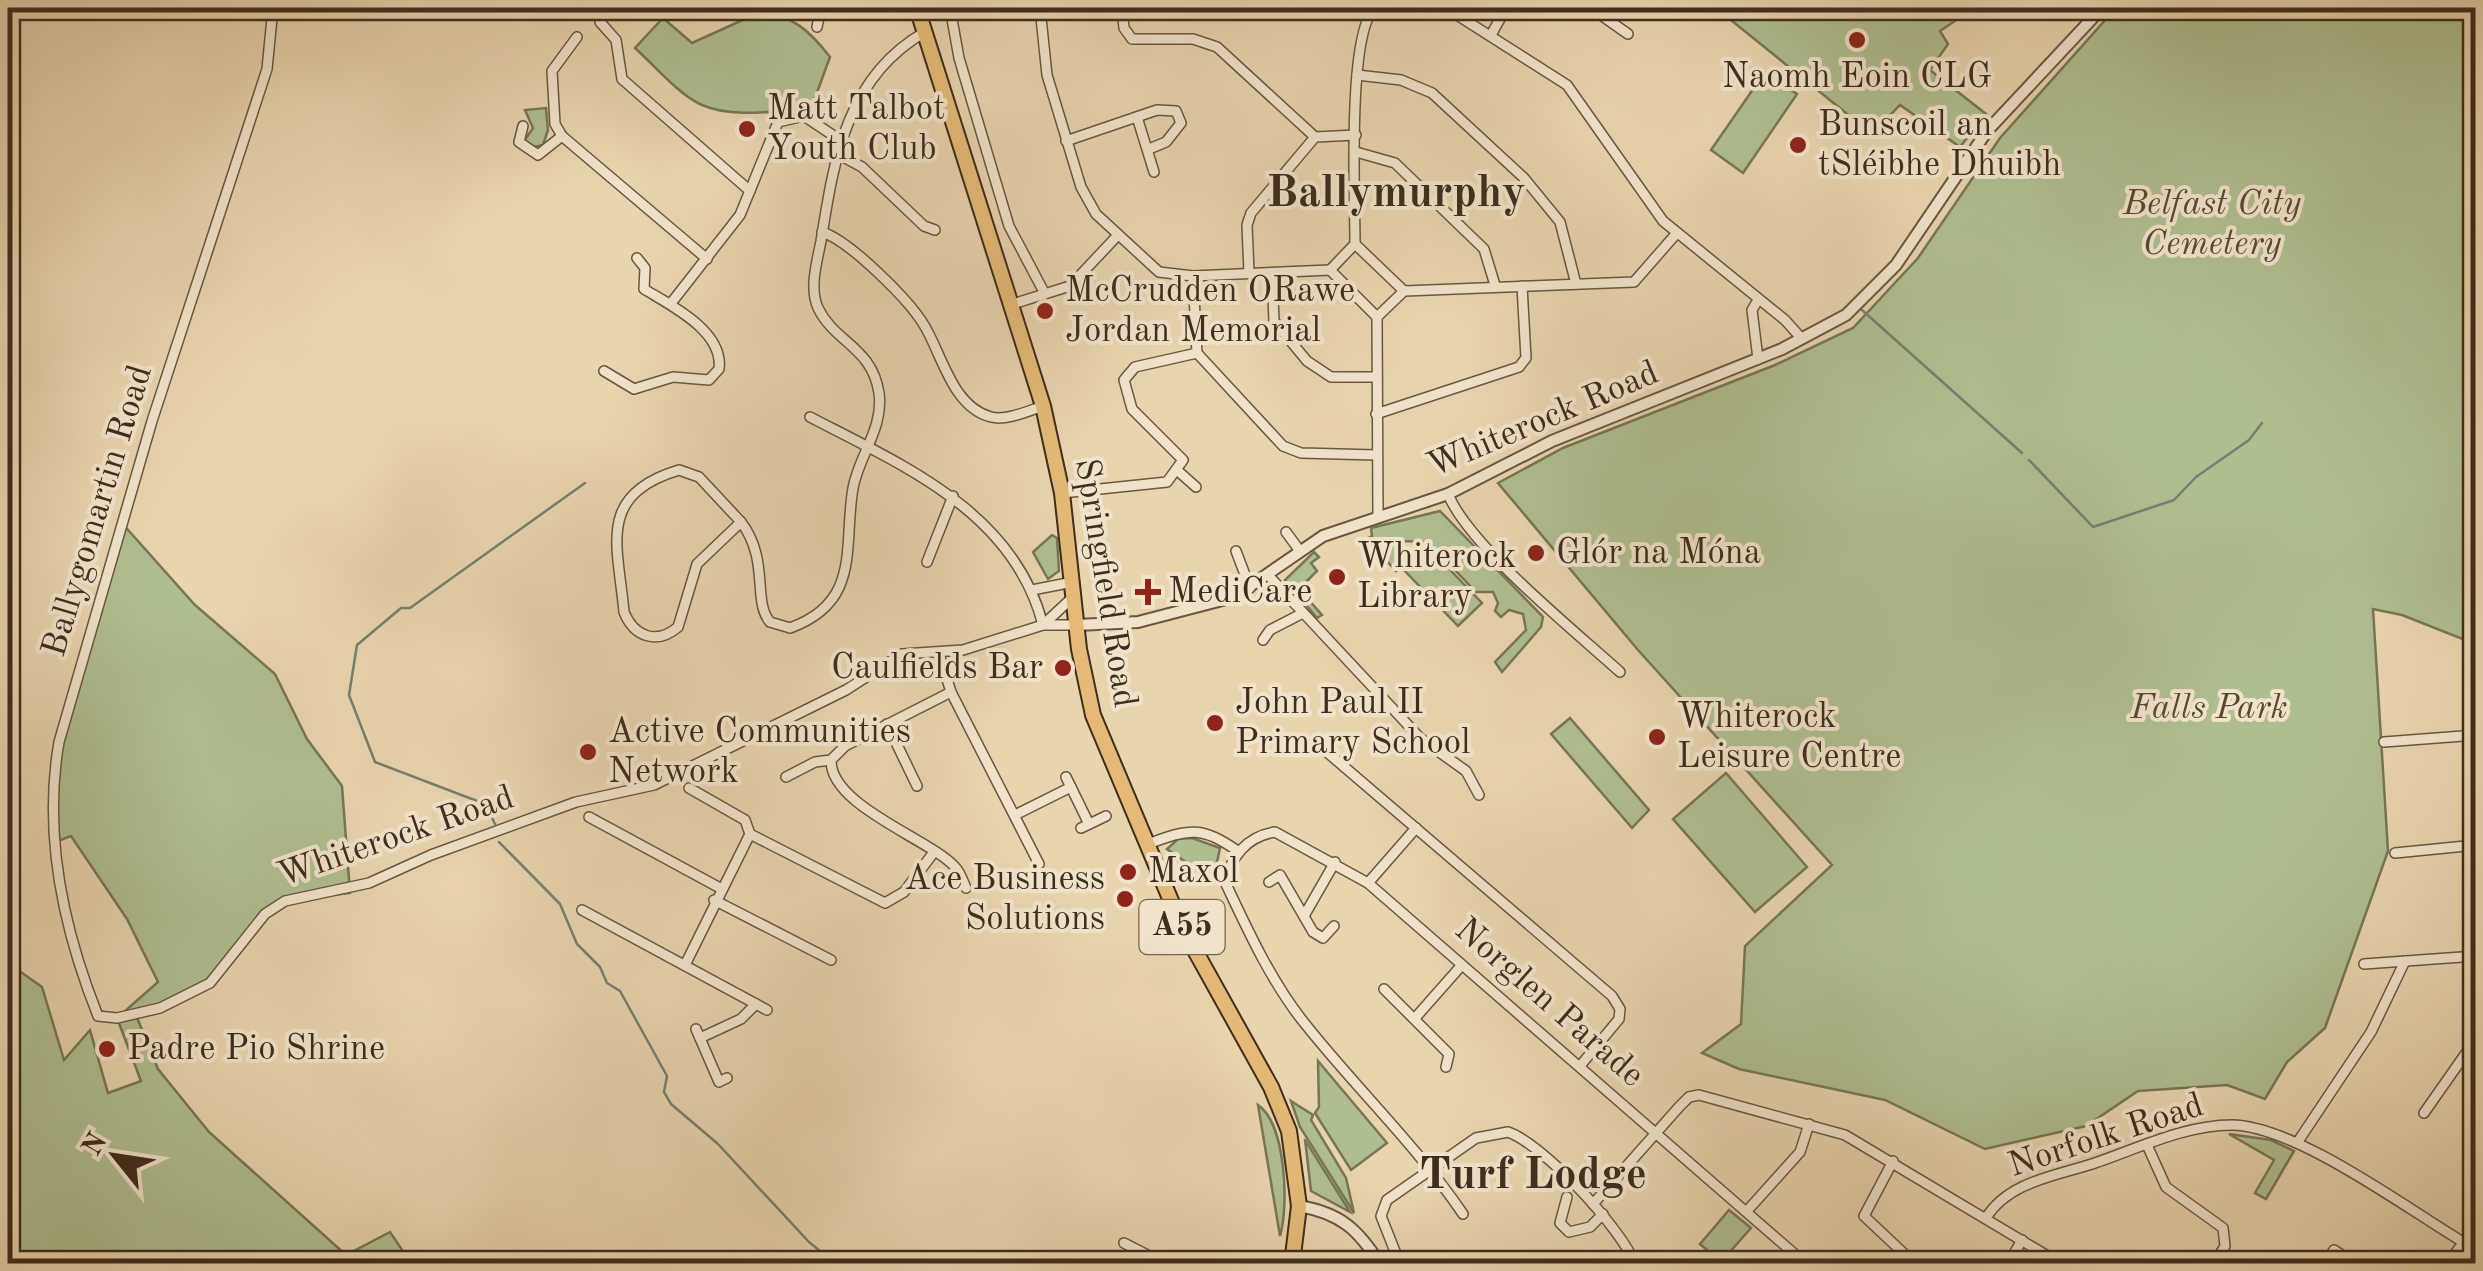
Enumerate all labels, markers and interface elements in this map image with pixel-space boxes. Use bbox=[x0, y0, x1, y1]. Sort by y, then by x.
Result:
marker: Naomh Eoin CLG bbox=[1846, 29, 1868, 51]
place label: Naomh Eoin CLG bbox=[1722, 60, 1992, 95]
place label: Matt Talbot Youth Club bbox=[767, 92, 945, 167]
place label: Bunscoil an tSléibhe Dhuibh bbox=[1818, 108, 2061, 183]
marker: Matt Talbot Youth Club bbox=[736, 118, 758, 140]
marker: Bunscoil an tSléibhe Dhuibh bbox=[1787, 134, 1809, 156]
district label: Ballymurphy bbox=[1266, 172, 1526, 217]
park label: Belfast City Cemetery bbox=[2122, 187, 2301, 262]
place label: McCrudden ORawe Jordan Memorial bbox=[1065, 274, 1355, 349]
marker: McCrudden ORawe Jordan Memorial bbox=[1034, 300, 1056, 322]
street label: Whiterock Road bbox=[1422, 356, 1664, 484]
street label: Ballygomartin Road bbox=[37, 361, 159, 661]
street label: Springfield Road bbox=[1068, 456, 1142, 710]
place label: Glór na Móna bbox=[1556, 536, 1761, 571]
place label: Whiterock Library bbox=[1357, 540, 1516, 615]
marker: Glór na Móna bbox=[1525, 542, 1547, 564]
marker: Whiterock Library bbox=[1326, 566, 1348, 588]
place label: MediCare bbox=[1168, 575, 1312, 610]
marker: MediCare bbox=[1137, 581, 1159, 603]
place label: Caulfields Bar bbox=[831, 651, 1043, 686]
marker: Caulfields Bar bbox=[1052, 657, 1074, 679]
place label: John Paul II Primary School bbox=[1235, 686, 1471, 761]
park label: Falls Park bbox=[2129, 691, 2288, 726]
place label: Whiterock Leisure Centre bbox=[1677, 700, 1901, 775]
marker: John Paul II Primary School bbox=[1204, 712, 1226, 734]
place label: Active Communities Network bbox=[608, 715, 911, 790]
marker: Whiterock Leisure Centre bbox=[1646, 726, 1668, 748]
marker: Active Communities Network bbox=[577, 741, 599, 763]
street label: Whiterock Road bbox=[273, 780, 519, 894]
place label: Maxol bbox=[1148, 855, 1239, 890]
marker: Maxol bbox=[1117, 861, 1139, 883]
place label: Ace Business Solutions bbox=[904, 862, 1105, 937]
marker: Ace Business Solutions bbox=[1114, 888, 1136, 910]
road number: A55 bbox=[1140, 900, 1224, 954]
street label: Norglen Parade bbox=[1448, 912, 1650, 1094]
place label: Padre Pio Shrine bbox=[127, 1032, 385, 1067]
marker: Padre Pio Shrine bbox=[96, 1038, 118, 1060]
street label: Norfolk Road bbox=[2004, 1088, 2208, 1184]
north arrow bbox=[65, 1106, 165, 1206]
text: N bbox=[78, 1128, 114, 1161]
district label: Turf Lodge bbox=[1419, 1154, 1647, 1199]

